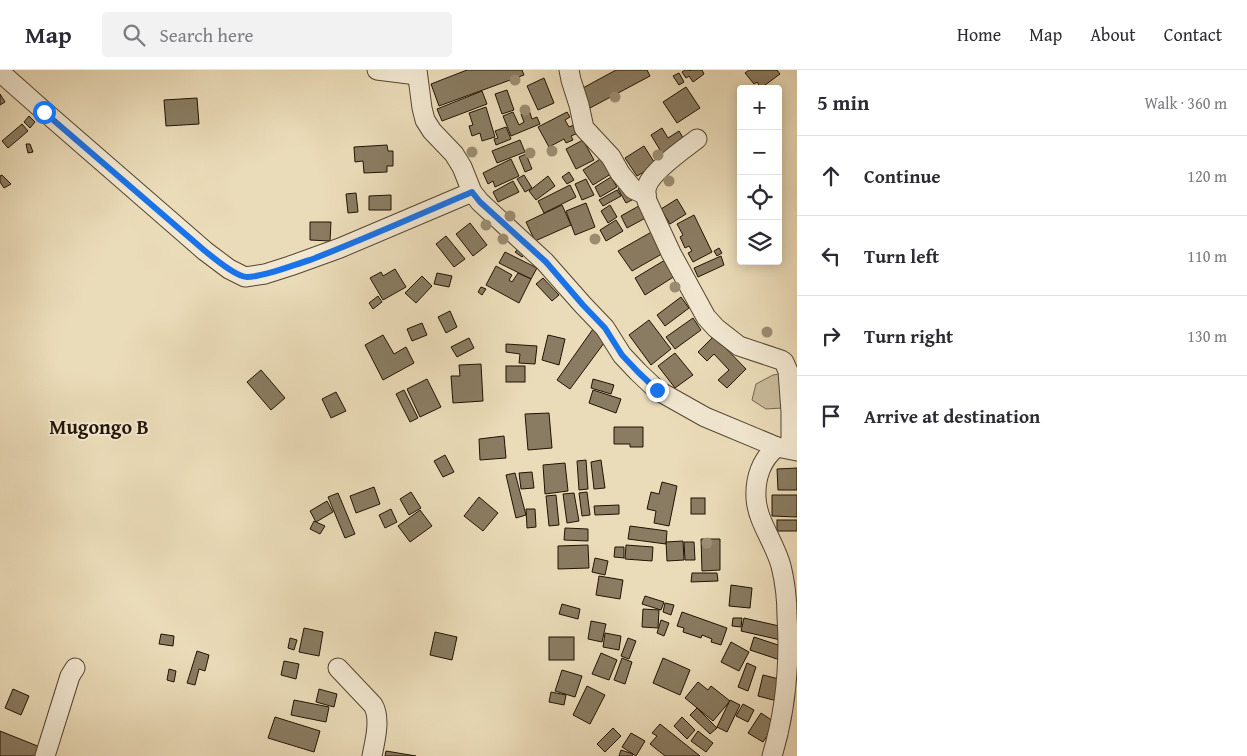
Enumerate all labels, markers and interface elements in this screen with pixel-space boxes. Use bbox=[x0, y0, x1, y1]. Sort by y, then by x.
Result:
search box bbox=[102, 12, 452, 57]
text: Map bbox=[25, 17, 72, 52]
icon: search bbox=[120, 21, 148, 49]
text: Search here bbox=[160, 21, 253, 49]
text: Home bbox=[957, 21, 1001, 48]
text: Map bbox=[1029, 21, 1062, 48]
text: About bbox=[1090, 21, 1136, 48]
text: Contact bbox=[1164, 21, 1222, 48]
map controls bbox=[737, 85, 782, 265]
button: + bbox=[737, 85, 782, 130]
text: 5 min bbox=[817, 87, 869, 118]
text: Walk · 360 m bbox=[1144, 91, 1227, 115]
route start bbox=[33, 101, 56, 124]
button: − bbox=[737, 130, 782, 175]
icon: ahead bbox=[817, 162, 845, 190]
text: Continue bbox=[864, 162, 941, 190]
text: 120 m bbox=[1187, 164, 1227, 188]
button: locate bbox=[737, 175, 782, 220]
button: layers bbox=[737, 220, 782, 265]
icon: left bbox=[817, 242, 845, 270]
text: Turn left bbox=[864, 242, 939, 270]
text: 110 m bbox=[1187, 244, 1227, 268]
icon: right bbox=[817, 322, 845, 350]
text: Turn right bbox=[864, 322, 953, 350]
text: 130 m bbox=[1187, 324, 1227, 348]
route end bbox=[646, 379, 669, 402]
icon: arrive bbox=[817, 402, 845, 430]
text: Arrive at destination bbox=[864, 402, 1040, 430]
district label: Mugongo B bbox=[49, 412, 149, 441]

